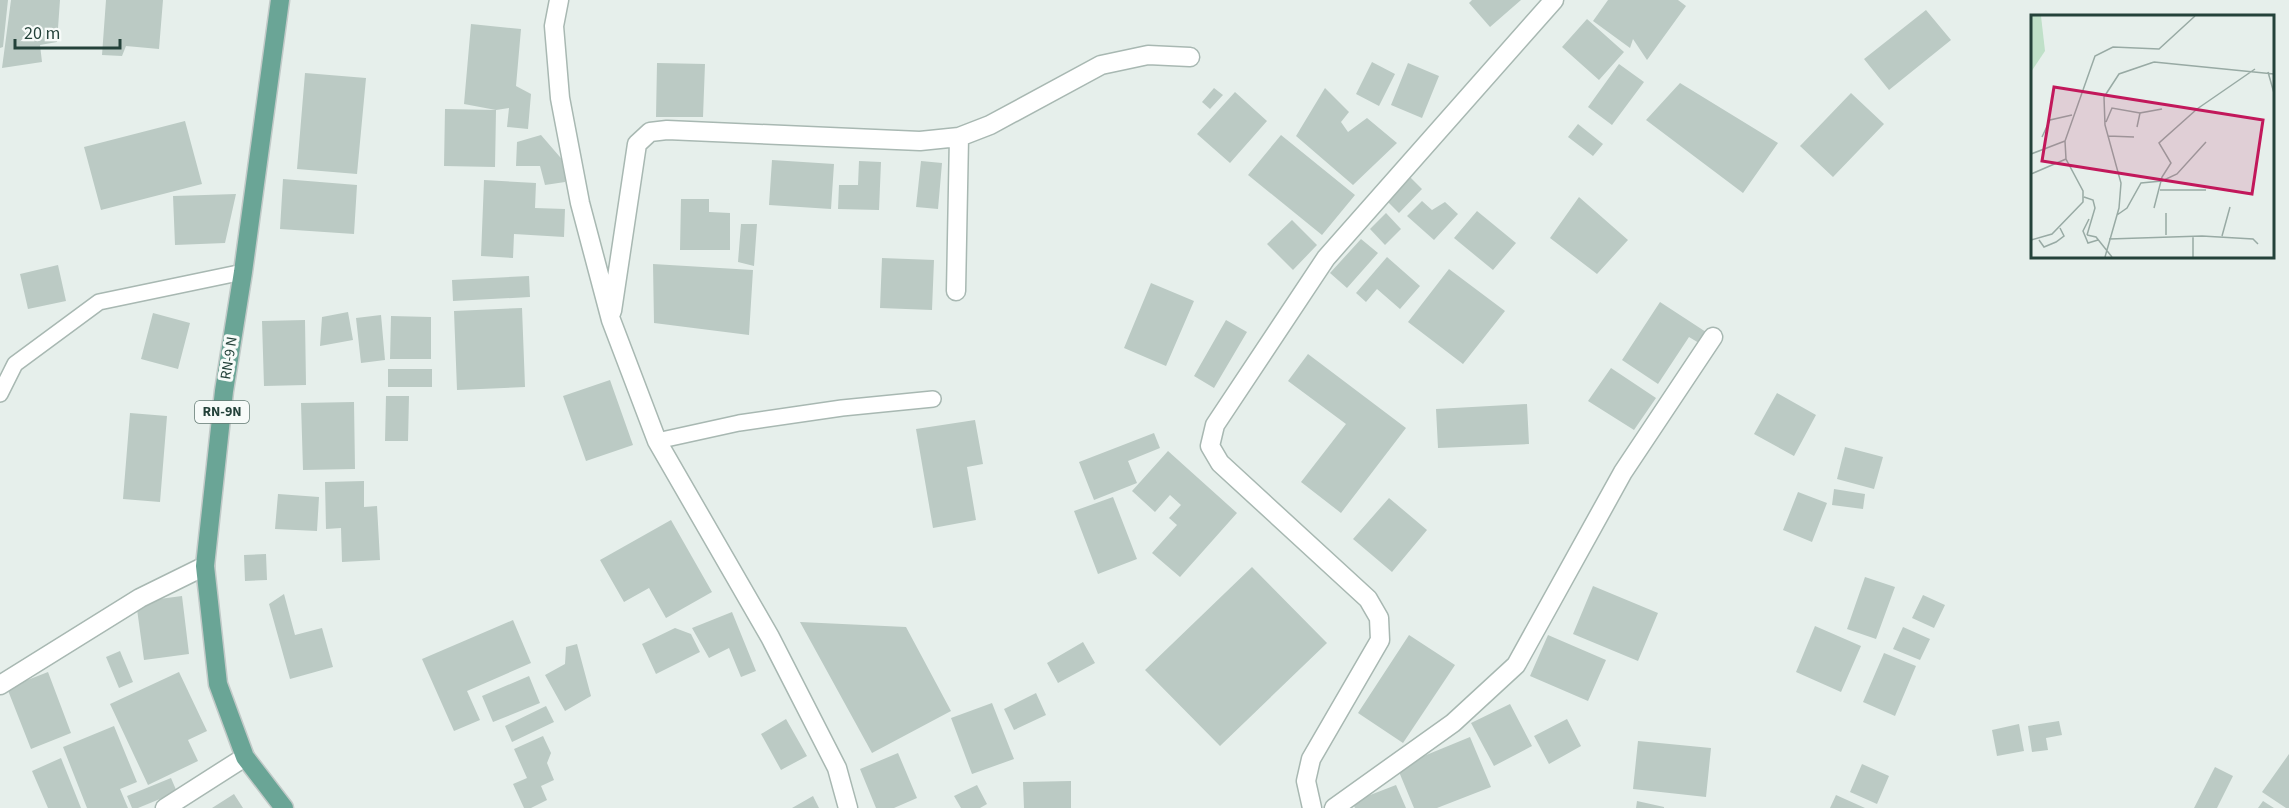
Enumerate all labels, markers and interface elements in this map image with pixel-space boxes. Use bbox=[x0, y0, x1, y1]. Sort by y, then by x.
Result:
scale bar bbox=[15, 12, 120, 50]
inset map bbox=[2031, 15, 2274, 258]
text: 20 m bbox=[24, 21, 60, 46]
street label: RN-9 N bbox=[215, 335, 243, 381]
road number: RN-9N bbox=[195, 401, 249, 423]

